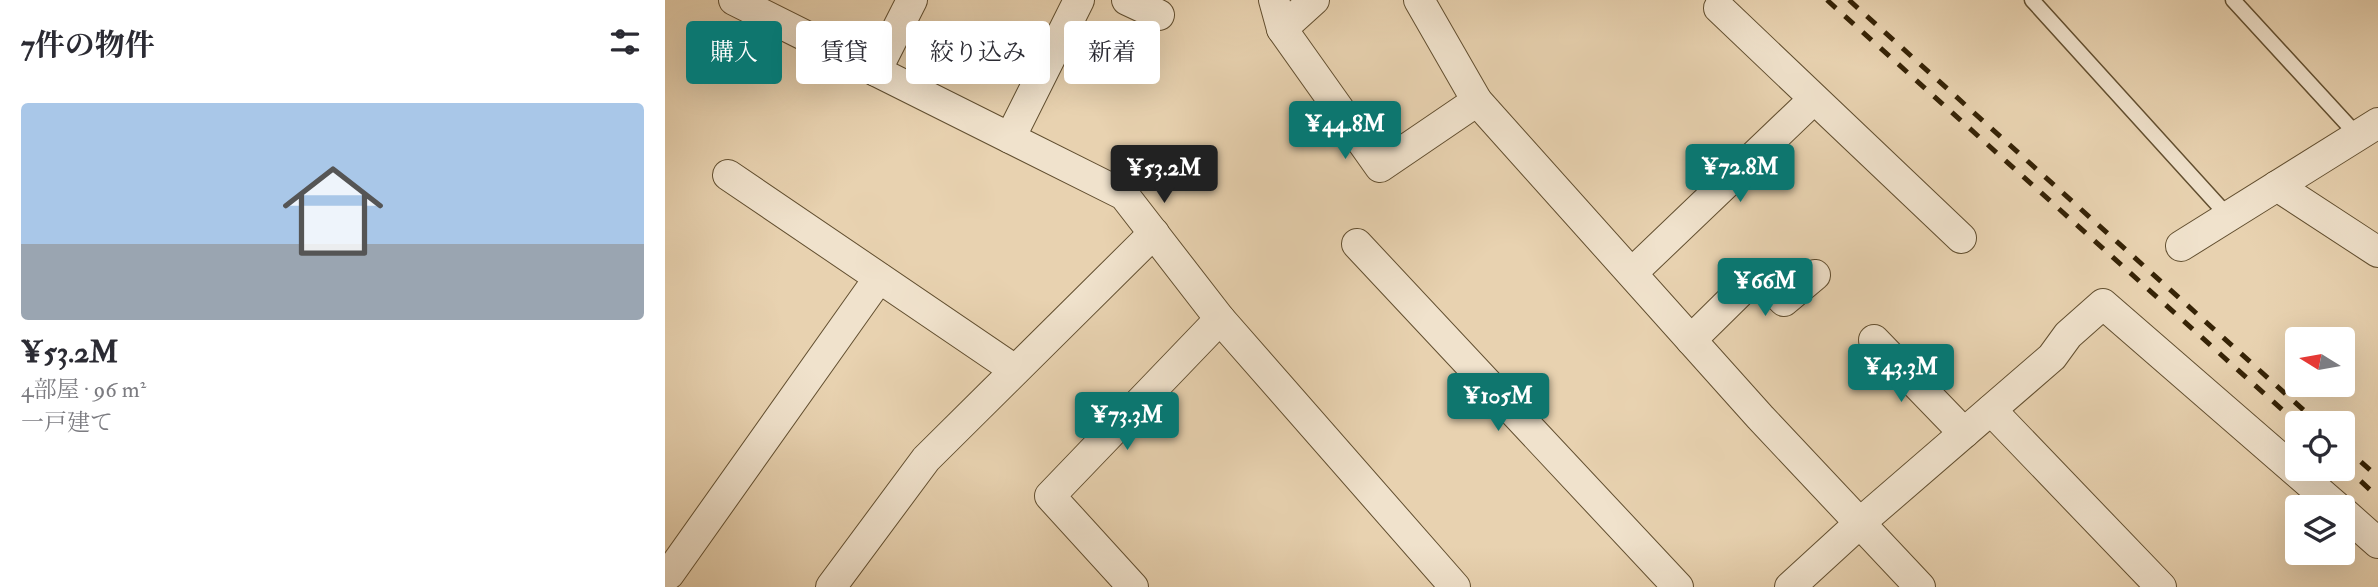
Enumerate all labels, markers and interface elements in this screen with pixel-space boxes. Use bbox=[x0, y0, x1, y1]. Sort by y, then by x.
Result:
chip: 購入 bbox=[686, 21, 782, 84]
chip: 賃貸 bbox=[796, 21, 892, 84]
chip: 絞り込み bbox=[906, 21, 1050, 84]
chip: 新着 bbox=[1064, 21, 1160, 84]
icon: filters bbox=[606, 23, 644, 61]
text: 7件の物件 bbox=[21, 27, 155, 64]
pin: ¥44.8M bbox=[1288, 102, 1402, 161]
text: ¥44.8M bbox=[1305, 109, 1385, 138]
pin: ¥72.8M bbox=[1683, 144, 1797, 204]
pin: ¥53.2M bbox=[1107, 146, 1221, 205]
icon: home bbox=[270, 148, 396, 274]
text: ¥72.8M bbox=[1701, 152, 1779, 181]
text: ¥53.2M bbox=[1127, 153, 1201, 182]
pin: ¥66M bbox=[1724, 258, 1806, 318]
text: ¥66M bbox=[1734, 266, 1796, 295]
north arrow bbox=[2285, 327, 2355, 397]
map controls bbox=[2285, 327, 2355, 565]
text: ¥53.2M bbox=[21, 334, 118, 371]
pin: ¥43.3M bbox=[1844, 344, 1958, 404]
text: ¥43.3M bbox=[1864, 352, 1938, 381]
pin: ¥105M bbox=[1449, 374, 1547, 433]
text: 4部屋 · 96 m² bbox=[21, 375, 146, 404]
text: ¥105M bbox=[1463, 381, 1533, 410]
pin: ¥73.3M bbox=[1070, 392, 1184, 452]
text: ¥73.3M bbox=[1091, 400, 1163, 429]
text: 一戸建て bbox=[21, 408, 113, 437]
button: locate bbox=[2285, 411, 2355, 481]
button: layers bbox=[2285, 495, 2355, 565]

